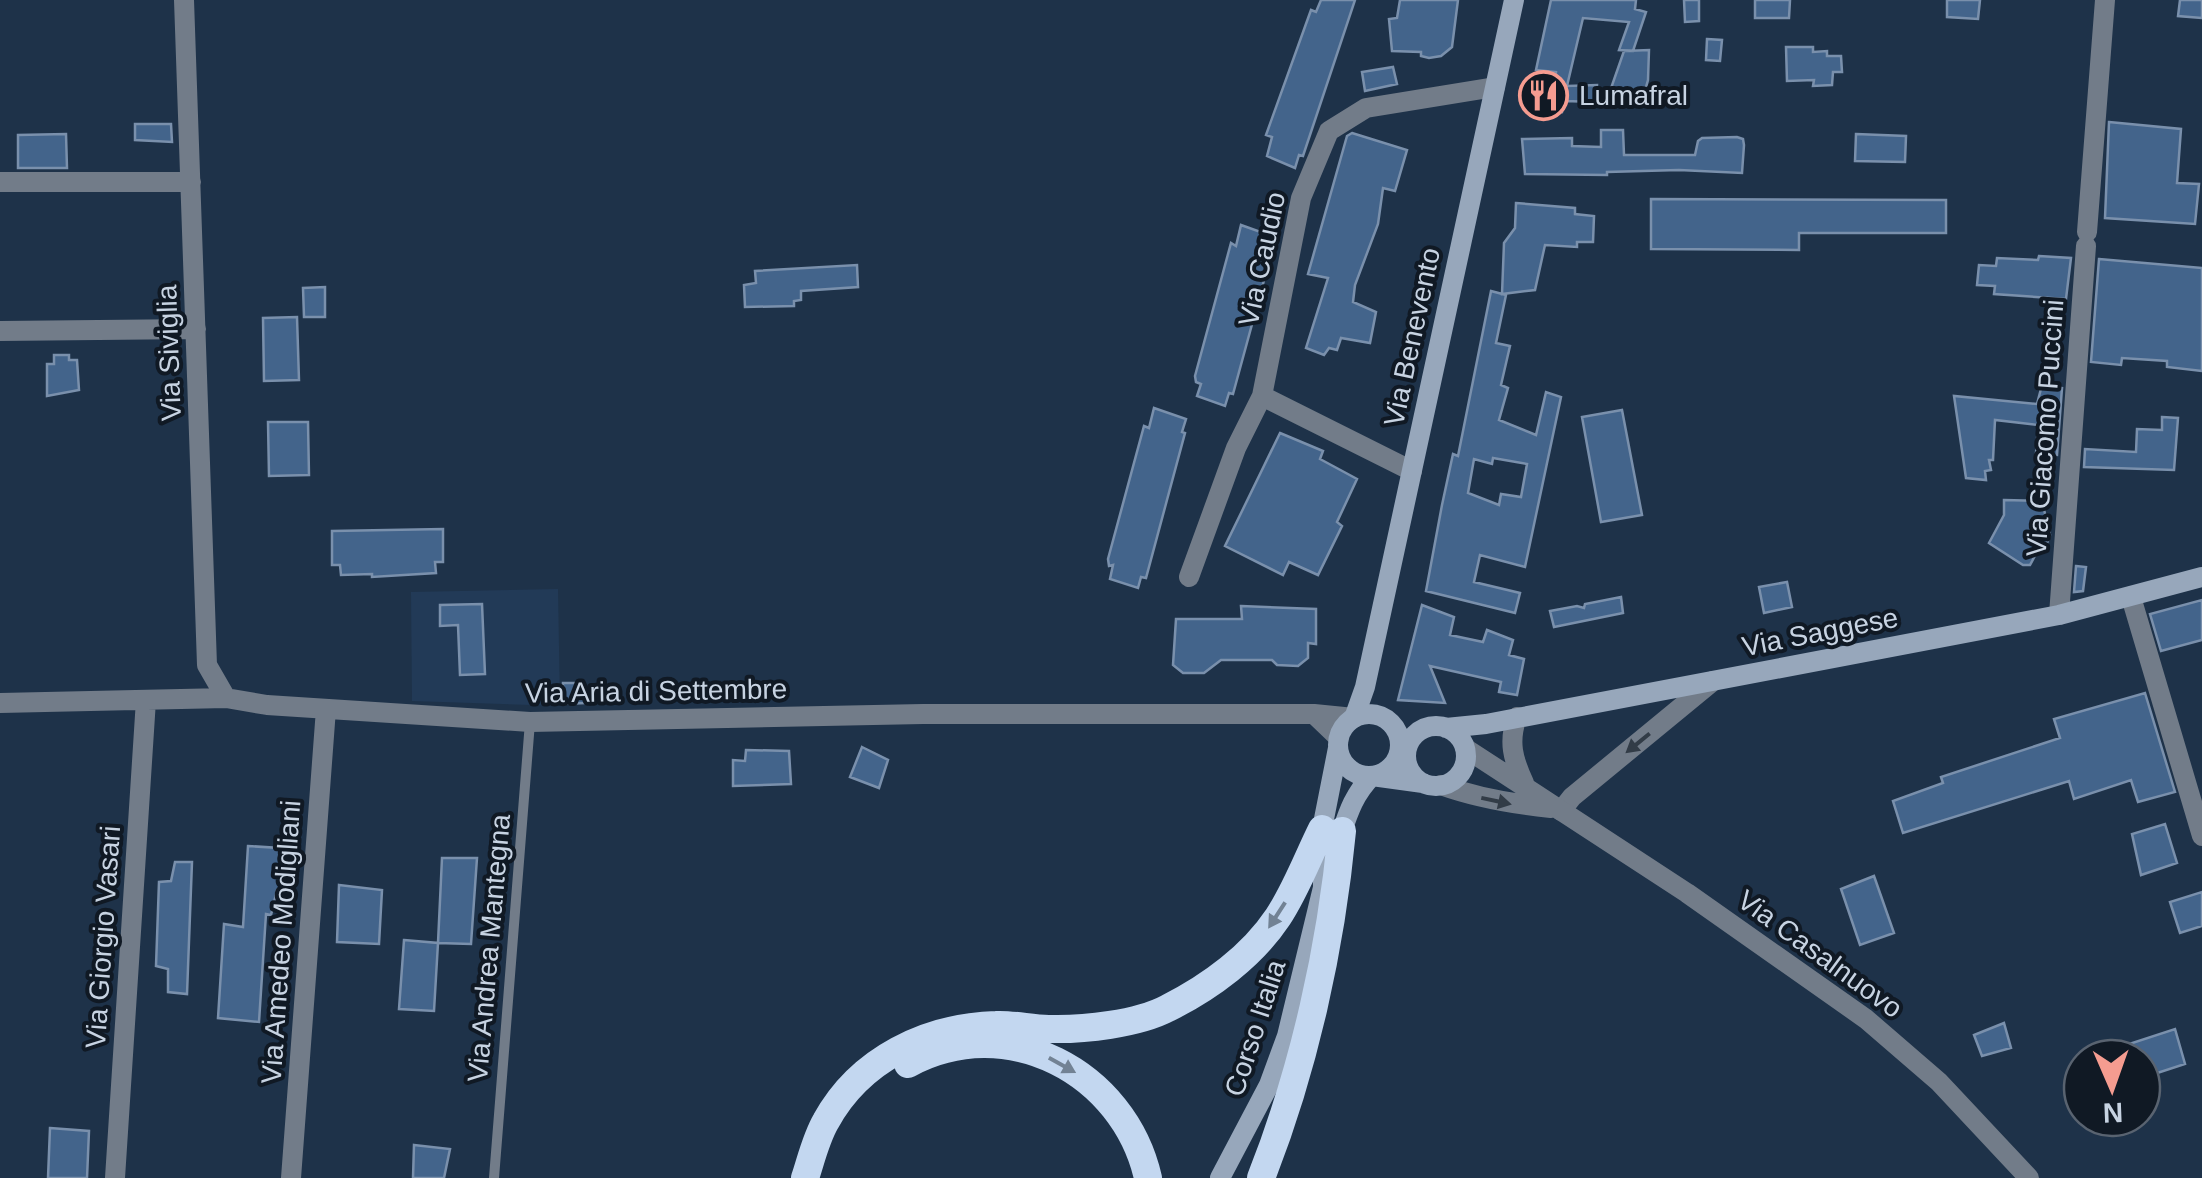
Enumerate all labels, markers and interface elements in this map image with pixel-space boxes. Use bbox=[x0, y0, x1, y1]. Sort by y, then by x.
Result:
restaurant icon: Lumafral bbox=[1518, 69, 1570, 121]
place label: Lumafral bbox=[1579, 80, 1688, 111]
street label: Via Caudio bbox=[1233, 189, 1291, 329]
street label: Via Benevento bbox=[1378, 245, 1446, 429]
street label: Via Siviglia bbox=[151, 284, 187, 422]
street label: Via Giacomo Puccini bbox=[2021, 298, 2069, 558]
street label: Via Saggese bbox=[1739, 602, 1901, 662]
street label: Via Aria di Settembre bbox=[524, 673, 788, 709]
one-way arrow bbox=[1625, 731, 1651, 753]
one-way arrow bbox=[1481, 793, 1512, 809]
street label: Via Amedeo Modigliani bbox=[256, 799, 306, 1085]
street label: Via Andrea Mantegna bbox=[462, 812, 516, 1083]
street label: Via Giorgio Vasari bbox=[80, 825, 126, 1049]
street label: Via Casalnuovo bbox=[1732, 884, 1908, 1024]
one-way arrow bbox=[1269, 901, 1287, 928]
street label: Corso Italia bbox=[1218, 955, 1292, 1100]
north arrow bbox=[2062, 1038, 2162, 1138]
one-way arrow bbox=[1048, 1056, 1076, 1073]
text: N bbox=[2102, 1097, 2124, 1128]

